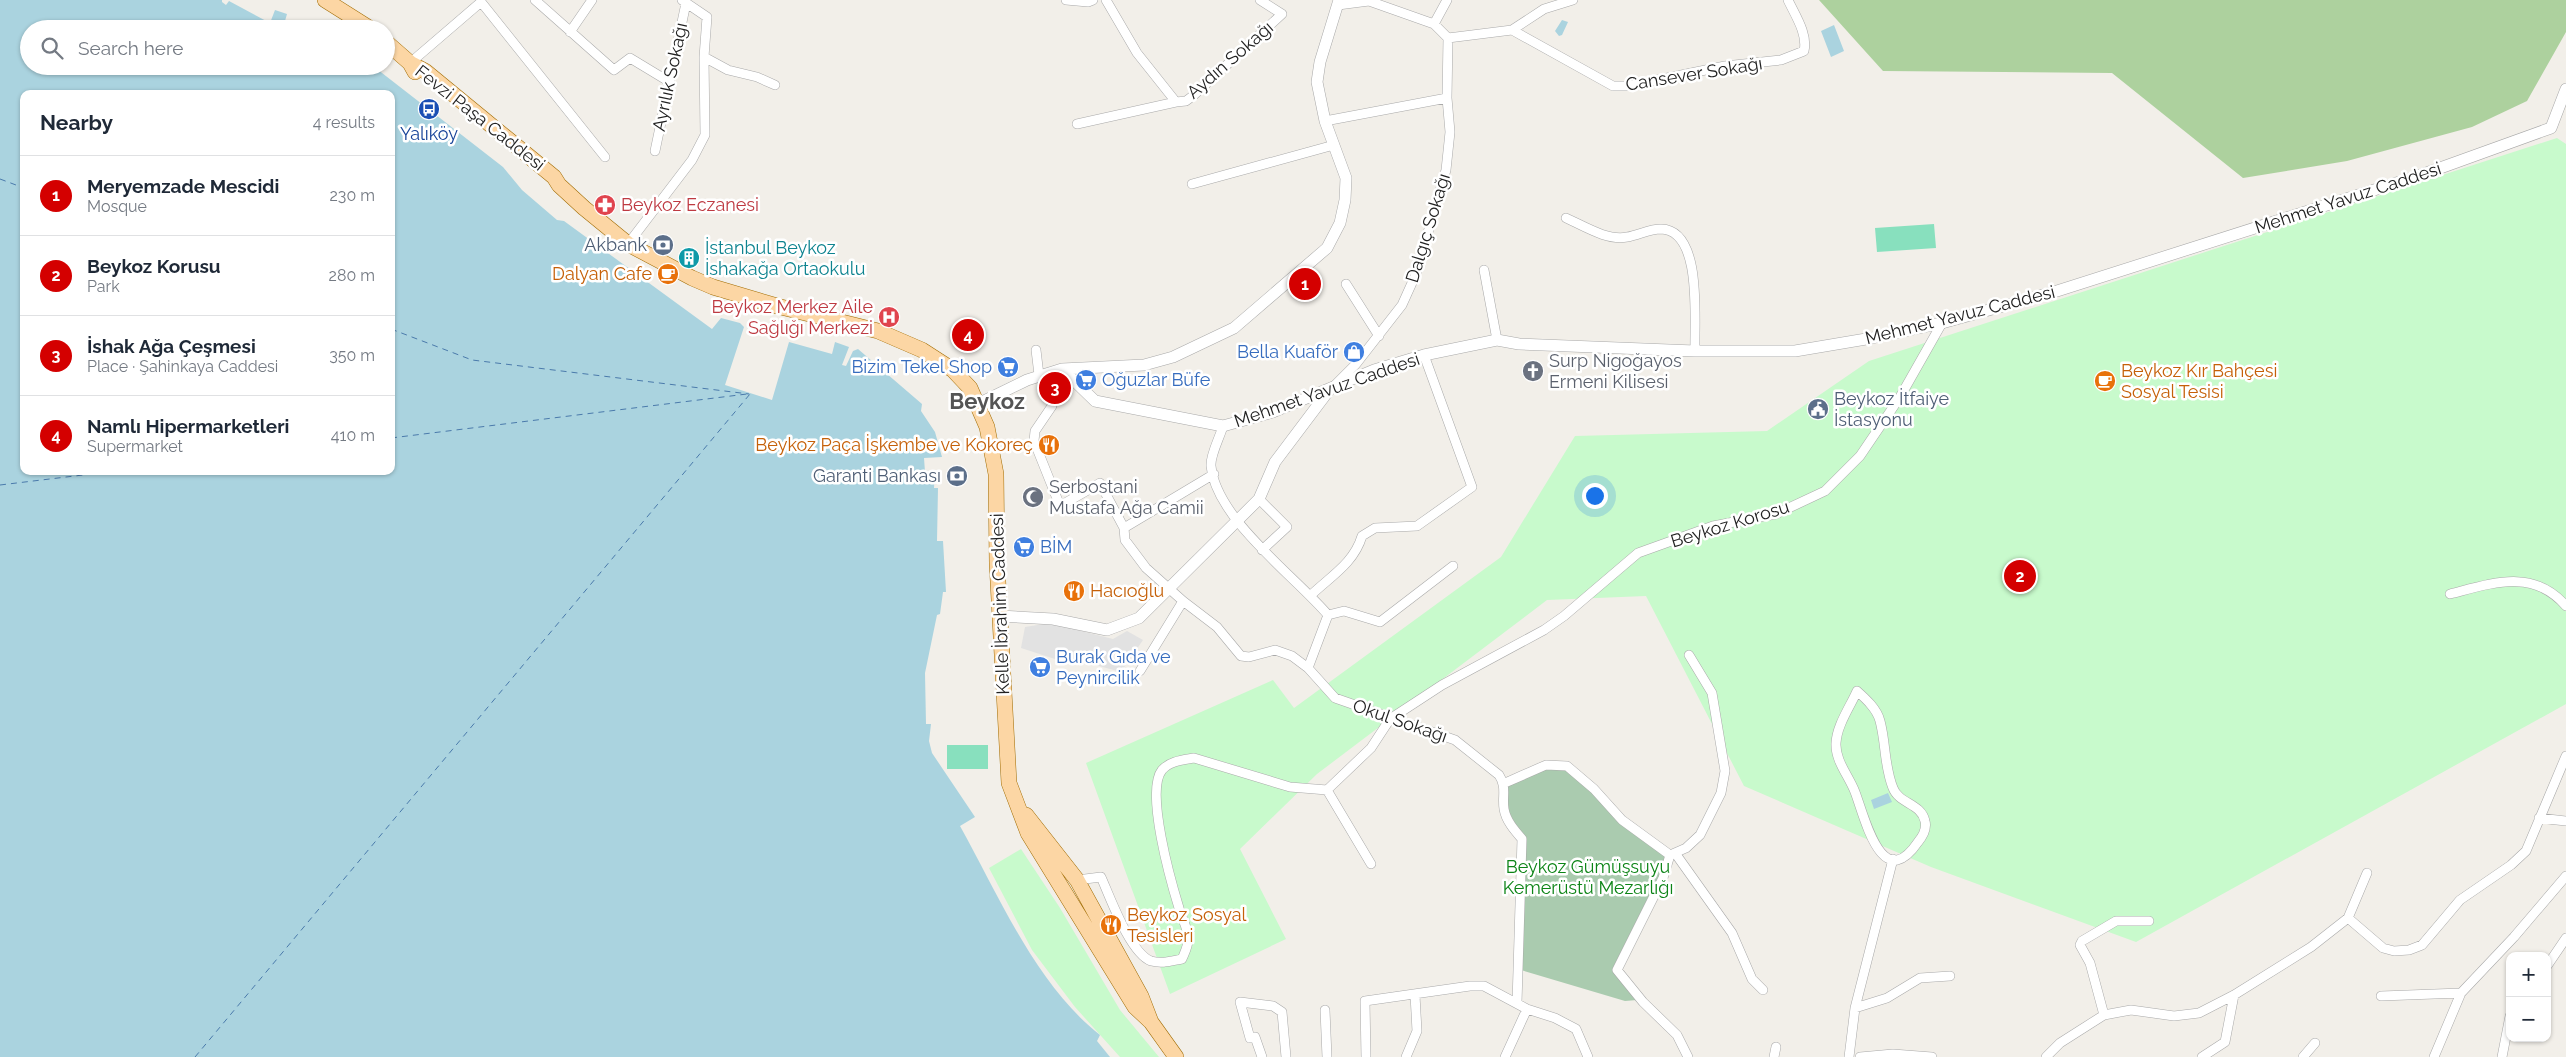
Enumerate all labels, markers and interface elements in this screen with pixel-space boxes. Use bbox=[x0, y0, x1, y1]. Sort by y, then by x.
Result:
street label: Aydın Sokağı bbox=[1182, 17, 1277, 103]
search box bbox=[20, 20, 395, 75]
street label: Ayrılık Sokağı bbox=[648, 21, 691, 133]
icon: search bbox=[38, 34, 66, 62]
text: Search here bbox=[78, 37, 184, 59]
street label: Cansever Sokağı bbox=[1624, 52, 1764, 95]
street label: Fevzi Paşa Caddesi bbox=[411, 60, 549, 175]
bus stop icon: Yalıköy bbox=[417, 97, 441, 121]
text: Nearby bbox=[40, 110, 113, 135]
text: 4 results bbox=[313, 113, 375, 132]
place label: Yalıköy bbox=[400, 123, 458, 144]
street label: Mehmet Yavuz Caddesi bbox=[2252, 157, 2444, 238]
street label: Dalgıç Sokağı bbox=[1401, 171, 1454, 285]
text: Meryemzade Mescidi bbox=[87, 175, 279, 197]
text: 1 bbox=[52, 186, 60, 205]
text: 230 m bbox=[330, 186, 375, 205]
pharmacy icon: Beykoz Eczanesi bbox=[593, 193, 617, 217]
place label: Beykoz Eczanesi bbox=[621, 194, 759, 215]
text: Mosque bbox=[87, 197, 147, 216]
bank icon: Akbank bbox=[651, 233, 675, 257]
place label: Akbank bbox=[584, 234, 647, 255]
place label: İstanbul Beykoz İshakağa Ortaokulu bbox=[705, 237, 865, 279]
building icon: İstanbul Beykoz İshakağa Ortaokulu bbox=[677, 246, 701, 270]
text: Beykoz Korusu bbox=[87, 255, 221, 277]
cafe icon: Dalyan Cafe bbox=[656, 262, 680, 286]
place label: Dalyan Cafe bbox=[552, 263, 652, 284]
pin: 1 bbox=[1289, 265, 1321, 303]
text: 2 bbox=[51, 266, 61, 285]
text: 280 m bbox=[329, 266, 375, 285]
text: Park bbox=[87, 277, 120, 296]
street label: Mehmet Yavuz Caddesi bbox=[1863, 281, 2057, 348]
place label: Beykoz Merkez Aile Sağlığı Merkezi bbox=[711, 296, 873, 338]
hospital icon: Beykoz Merkez Aile Sağlığı Merkezi bbox=[877, 305, 901, 329]
pin: 4 bbox=[952, 316, 984, 354]
text: İshak Ağa Çeşmesi bbox=[87, 335, 256, 357]
shop icon: Bella Kuaför bbox=[1342, 340, 1366, 364]
place label: Bella Kuaför bbox=[1237, 341, 1339, 362]
text: 3 bbox=[52, 346, 60, 365]
text: 350 m bbox=[329, 346, 375, 365]
street label: Mehmet Yavuz Caddesi bbox=[1231, 348, 1422, 431]
place label: Surp Nigoğayos Ermeni Kilisesi bbox=[1549, 350, 1682, 392]
supermarket icon: Bizim Tekel Shop bbox=[996, 355, 1020, 379]
place label: Bizim Tekel Shop bbox=[851, 356, 992, 377]
text: Place · Şahinkaya Caddesi bbox=[87, 357, 278, 376]
church icon: Surp Nigoğayos Ermeni Kilisesi bbox=[1521, 359, 1545, 383]
place label: Beykoz Kır Bahçesi Sosyal Tesisi bbox=[2121, 360, 2277, 402]
supermarket icon: Oğuzlar Büfe bbox=[1074, 368, 1098, 392]
pin: 3 bbox=[1039, 369, 1071, 407]
place label: Oğuzlar Büfe bbox=[1102, 369, 1211, 390]
cafe icon: Beykoz Kır Bahçesi Sosyal Tesisi bbox=[2093, 369, 2117, 393]
district label: Beykoz bbox=[949, 388, 1025, 414]
place label: Beykoz İtfaiye İstasyonu bbox=[1834, 388, 1950, 430]
public building icon: Beykoz İtfaiye İstasyonu bbox=[1806, 397, 1830, 421]
text: Namlı Hipermarketleri bbox=[87, 415, 289, 437]
text: 4 bbox=[51, 426, 61, 445]
text: 410 m bbox=[331, 426, 375, 445]
restaurant icon: Beykoz Paça İşkembe ve Kokoreç bbox=[1037, 433, 1061, 457]
place label: Beykoz Paça İşkembe ve Kokoreç bbox=[755, 434, 1033, 455]
text: Supermarket bbox=[87, 437, 183, 456]
bank icon: Garanti Bankası bbox=[945, 464, 969, 488]
place label: Garanti Bankası bbox=[813, 465, 941, 486]
place label: Serbostani Mustafa Ağa Camii bbox=[1049, 476, 1204, 518]
your location bbox=[1582, 483, 1608, 509]
mosque icon: Serbostani Mustafa Ağa Camii bbox=[1021, 485, 1045, 509]
street label: Beykoz Korosu bbox=[1668, 496, 1792, 552]
street label: Kelle İbrahim Caddesi bbox=[986, 513, 1013, 695]
supermarket icon: BİM bbox=[1012, 535, 1036, 559]
place label: BİM bbox=[1040, 536, 1072, 557]
pin: 2 bbox=[2004, 557, 2036, 595]
restaurant icon: Hacıoğlu bbox=[1062, 579, 1086, 603]
place label: Hacıoğlu bbox=[1090, 580, 1164, 601]
place label: Burak Gıda ve Peynircilik bbox=[1056, 646, 1171, 688]
supermarket icon: Burak Gıda ve Peynircilik bbox=[1028, 655, 1052, 679]
street label: Okul Sokağı bbox=[1350, 695, 1450, 747]
park label: Beykoz Gümüşsuyu Kemerüstü Mezarlığı bbox=[1503, 856, 1673, 898]
place label: Beykoz Sosyal Tesisleri bbox=[1127, 904, 1247, 946]
restaurant icon: Beykoz Sosyal Tesisleri bbox=[1099, 913, 1123, 937]
map controls bbox=[2506, 952, 2551, 1042]
button: + bbox=[2506, 952, 2551, 997]
button: − bbox=[2506, 997, 2551, 1042]

